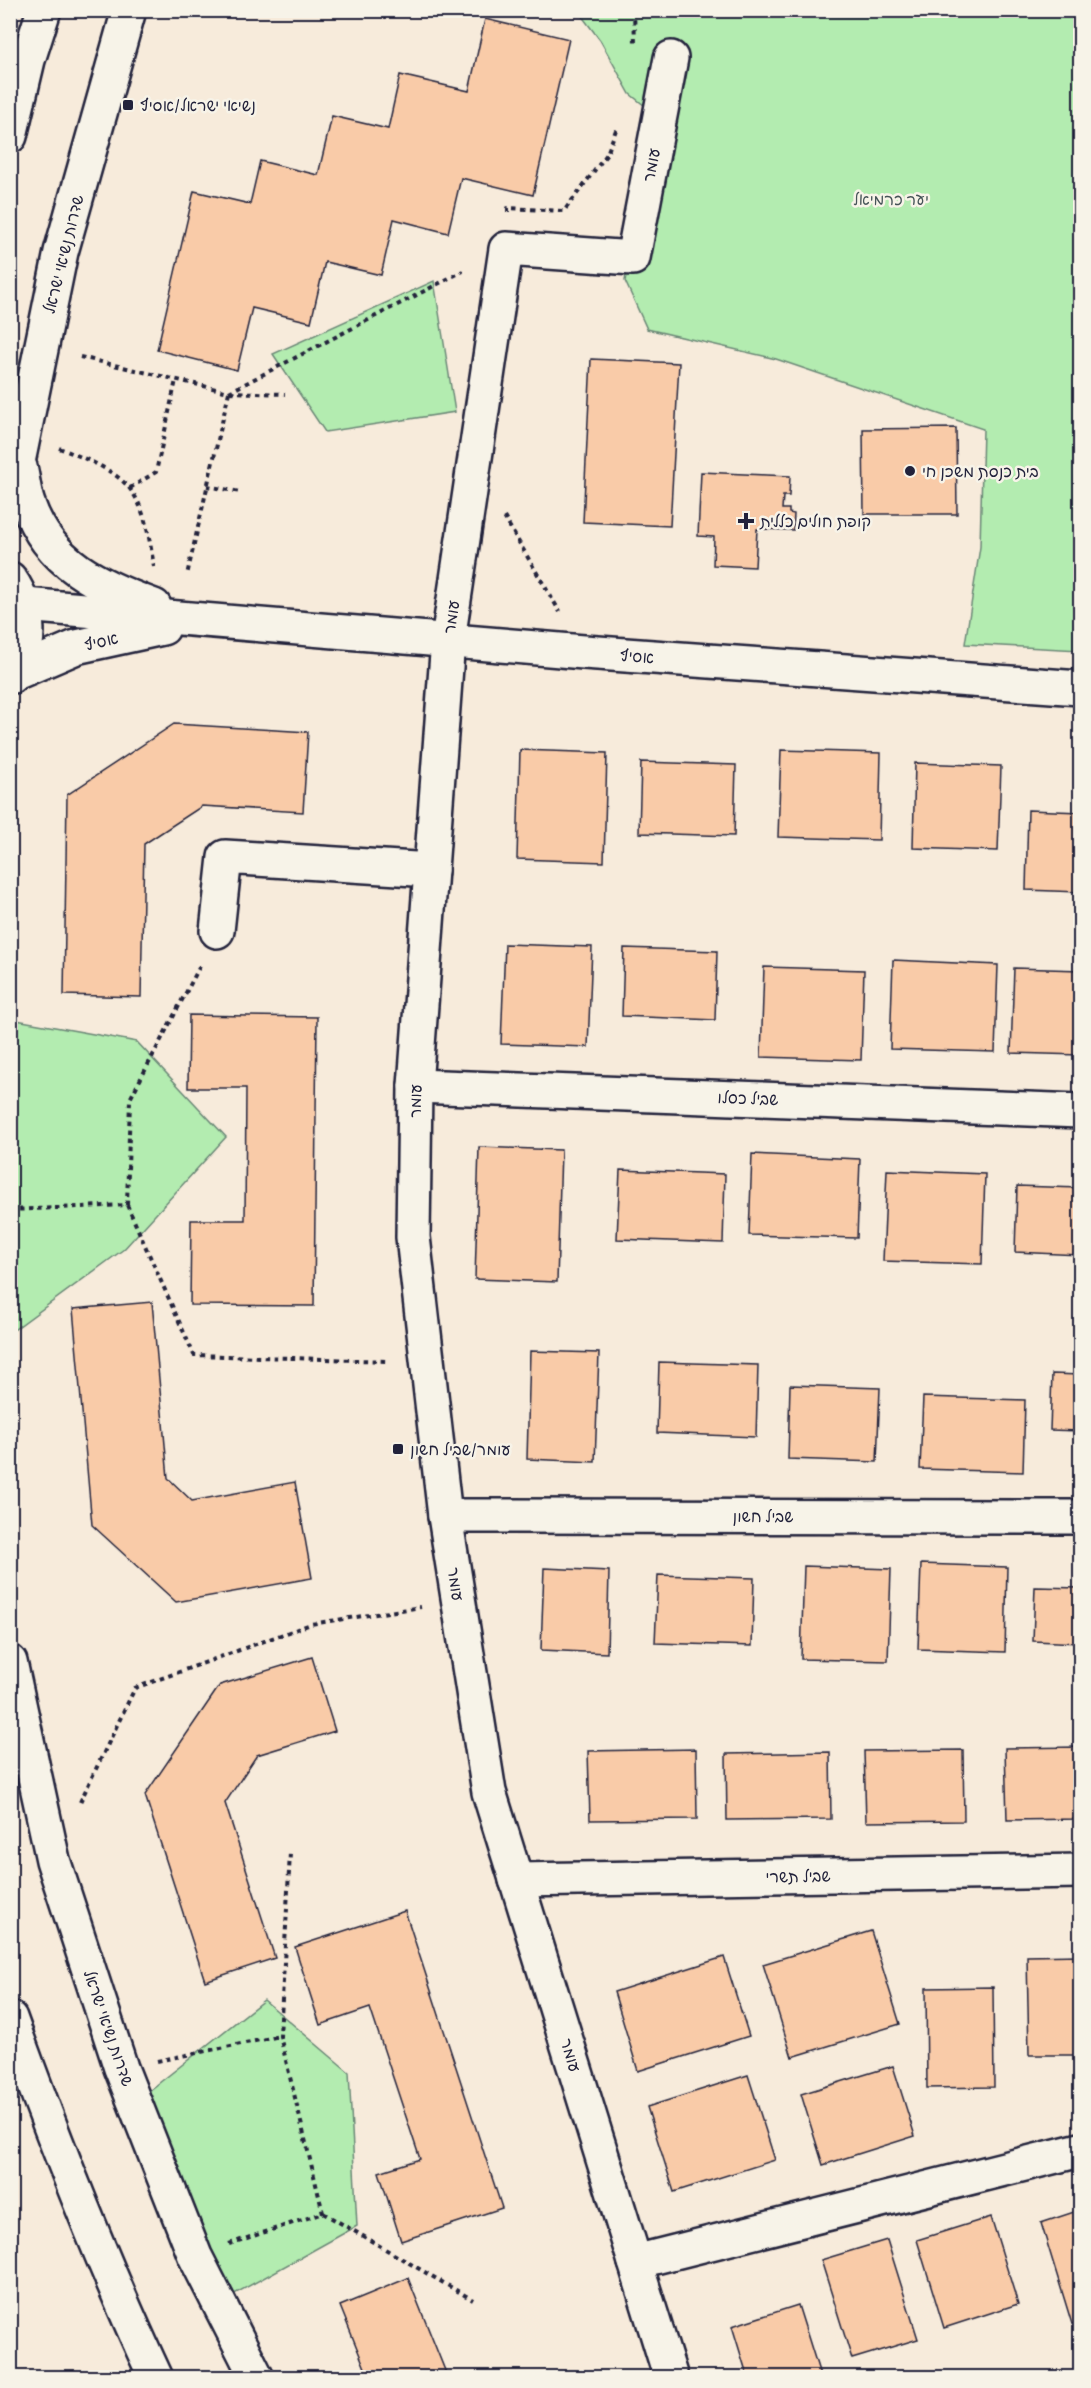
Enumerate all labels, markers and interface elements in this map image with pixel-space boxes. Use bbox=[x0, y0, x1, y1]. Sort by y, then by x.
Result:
place label: נשיאי ישראל/אסיף bbox=[140, 95, 256, 115]
marker: נשיאי ישראל/אסיף bbox=[121, 98, 135, 112]
street label: עומר bbox=[638, 147, 664, 183]
park label: יער כרמיאל bbox=[853, 189, 929, 209]
street label: שדרות נשיאי ישראל bbox=[39, 192, 87, 316]
place label: בית כנסת משכן חי bbox=[922, 461, 1039, 481]
marker: בית כנסת משכן חי bbox=[903, 464, 917, 478]
place label: קופת חולים כללית bbox=[759, 511, 871, 532]
marker: קופת חולים כללית bbox=[737, 512, 755, 530]
street label: עומר bbox=[439, 599, 463, 635]
street label: אסיף bbox=[82, 627, 120, 655]
street label: אסיף bbox=[619, 645, 655, 667]
street label: עומר bbox=[405, 1084, 425, 1118]
street label: שביל כסלו bbox=[717, 1087, 779, 1109]
place label: עומר/שביל חשון bbox=[410, 1439, 510, 1459]
marker: עומר/שביל חשון bbox=[391, 1442, 405, 1456]
street label: שביל חשון bbox=[733, 1506, 793, 1526]
street label: עומר bbox=[443, 1566, 469, 1602]
street label: שביל תשרי bbox=[765, 1865, 831, 1887]
street label: שדרות נשיאי ישראל bbox=[80, 1967, 138, 2089]
street label: עומר bbox=[557, 2036, 585, 2074]

